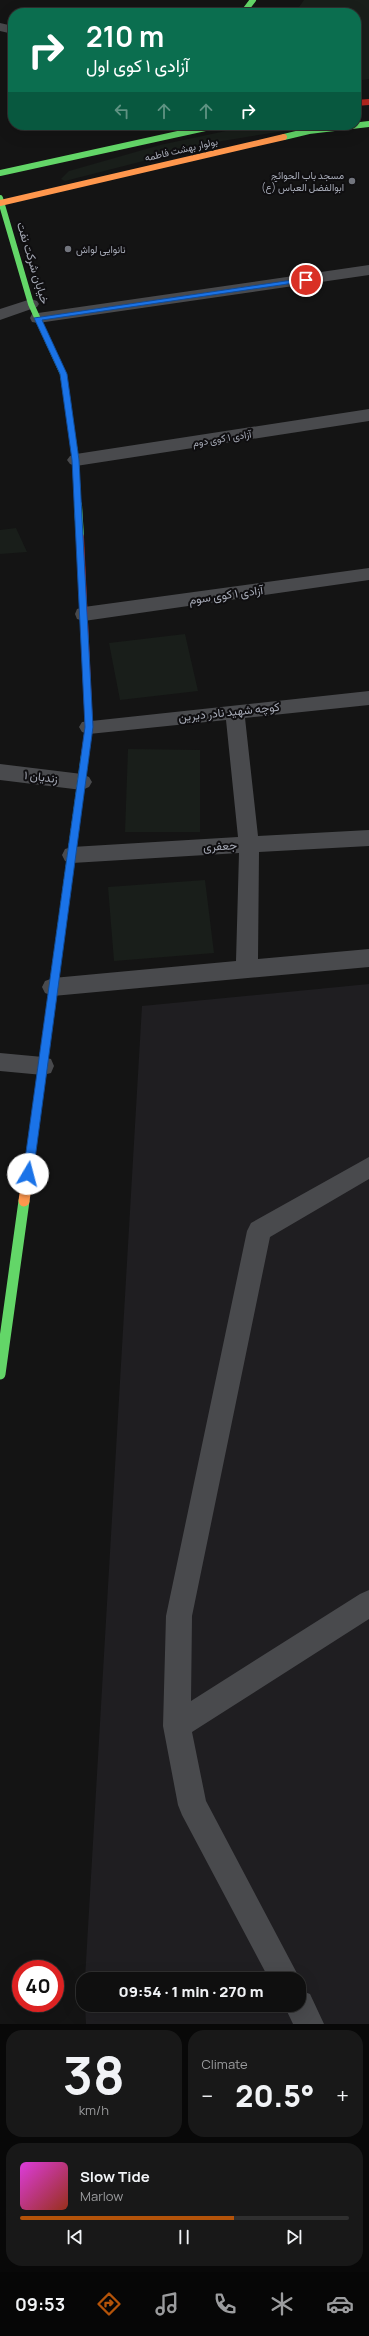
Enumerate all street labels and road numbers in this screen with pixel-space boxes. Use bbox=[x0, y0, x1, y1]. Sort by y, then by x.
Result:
street label: بولوار بهشت فاطمه bbox=[143, 134, 219, 164]
street label: خیابان شرکت نفت bbox=[13, 220, 54, 306]
street label: آزادی ۱ کوی دوم bbox=[192, 426, 253, 450]
street label: آزادی ۱ کوی سوم bbox=[188, 581, 265, 608]
street label: کوچه شهید نادر دیرین bbox=[177, 698, 281, 725]
street label: زندیان ۱ bbox=[23, 766, 59, 787]
street label: جعفری bbox=[203, 836, 237, 855]

